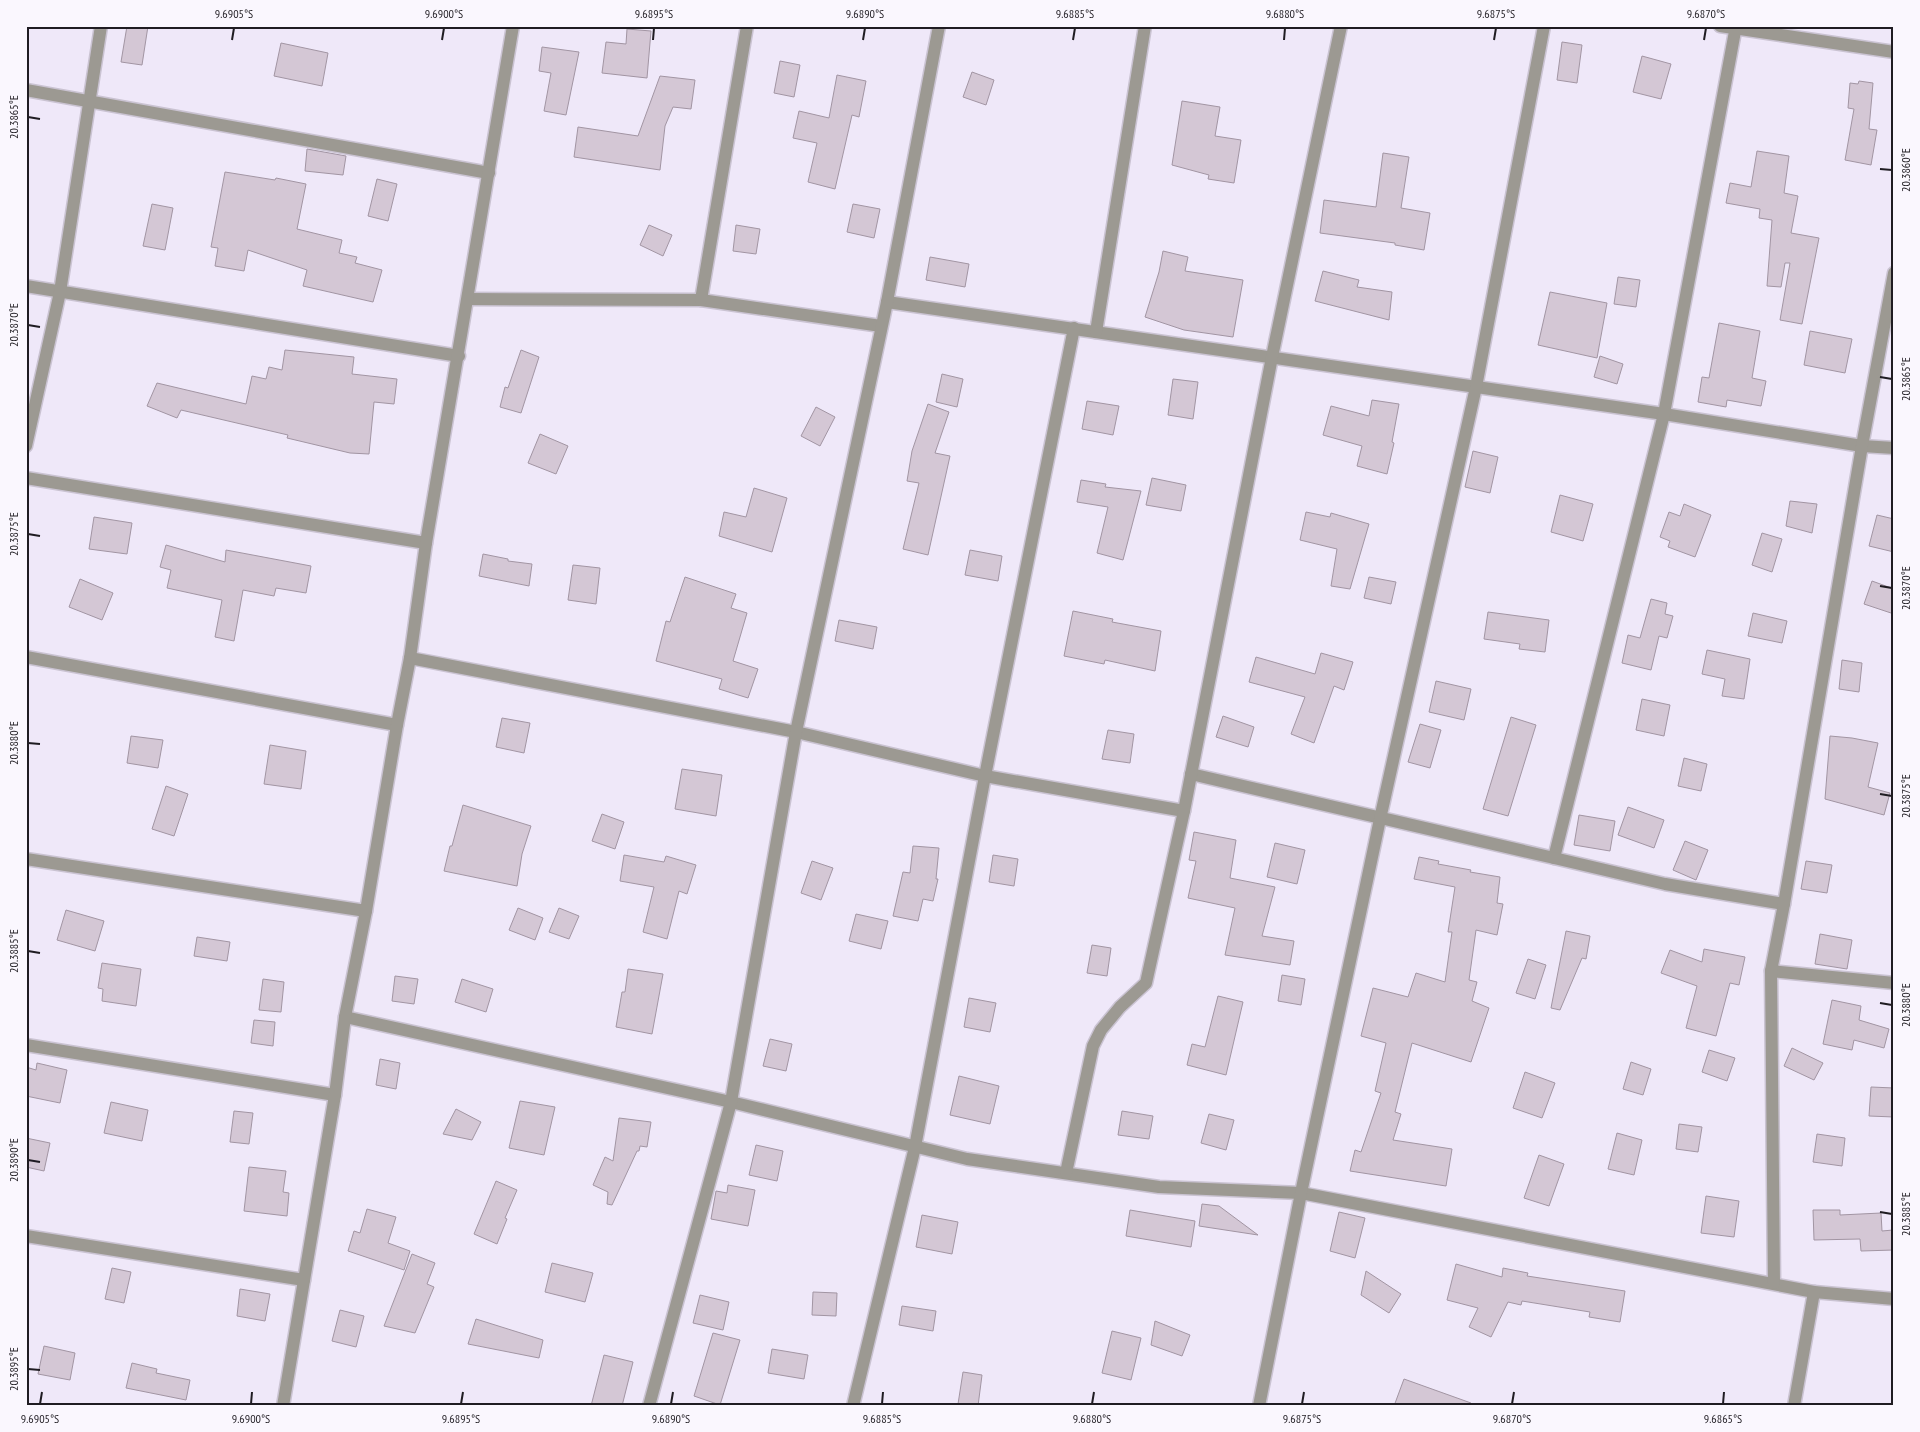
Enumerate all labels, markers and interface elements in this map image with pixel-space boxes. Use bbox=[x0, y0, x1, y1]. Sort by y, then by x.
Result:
text: 9.6905°S bbox=[215, 6, 253, 21]
text: 9.6900°S bbox=[425, 6, 463, 21]
text: 9.6895°S bbox=[635, 6, 673, 21]
text: 9.6890°S bbox=[846, 6, 884, 21]
text: 9.6885°S bbox=[1056, 6, 1094, 21]
text: 9.6880°S bbox=[1266, 6, 1304, 21]
text: 9.6875°S bbox=[1477, 6, 1515, 21]
text: 9.6870°S bbox=[1687, 6, 1725, 21]
text: 20.3865°E bbox=[6, 95, 21, 139]
text: 20.3860°E bbox=[1898, 148, 1913, 192]
text: 20.3870°E bbox=[6, 303, 21, 347]
text: 20.3865°E bbox=[1898, 357, 1913, 401]
text: 20.3875°E bbox=[6, 512, 21, 556]
text: 20.3870°E bbox=[1898, 566, 1913, 610]
text: 20.3880°E bbox=[6, 721, 21, 765]
text: 20.3875°E bbox=[1898, 774, 1913, 818]
text: 20.3885°E bbox=[6, 929, 21, 973]
text: 20.3880°E bbox=[1898, 983, 1913, 1027]
text: 20.3890°E bbox=[6, 1138, 21, 1182]
text: 20.3885°E bbox=[1898, 1192, 1913, 1236]
text: 20.3895°E bbox=[6, 1347, 21, 1391]
text: 9.6905°S bbox=[21, 1411, 59, 1426]
text: 9.6900°S bbox=[232, 1411, 270, 1426]
text: 9.6895°S bbox=[442, 1411, 480, 1426]
text: 9.6890°S bbox=[652, 1411, 690, 1426]
text: 9.6885°S bbox=[863, 1411, 901, 1426]
text: 9.6880°S bbox=[1073, 1411, 1111, 1426]
text: 9.6875°S bbox=[1283, 1411, 1321, 1426]
text: 9.6870°S bbox=[1493, 1411, 1531, 1426]
text: 9.6865°S bbox=[1704, 1411, 1742, 1426]

